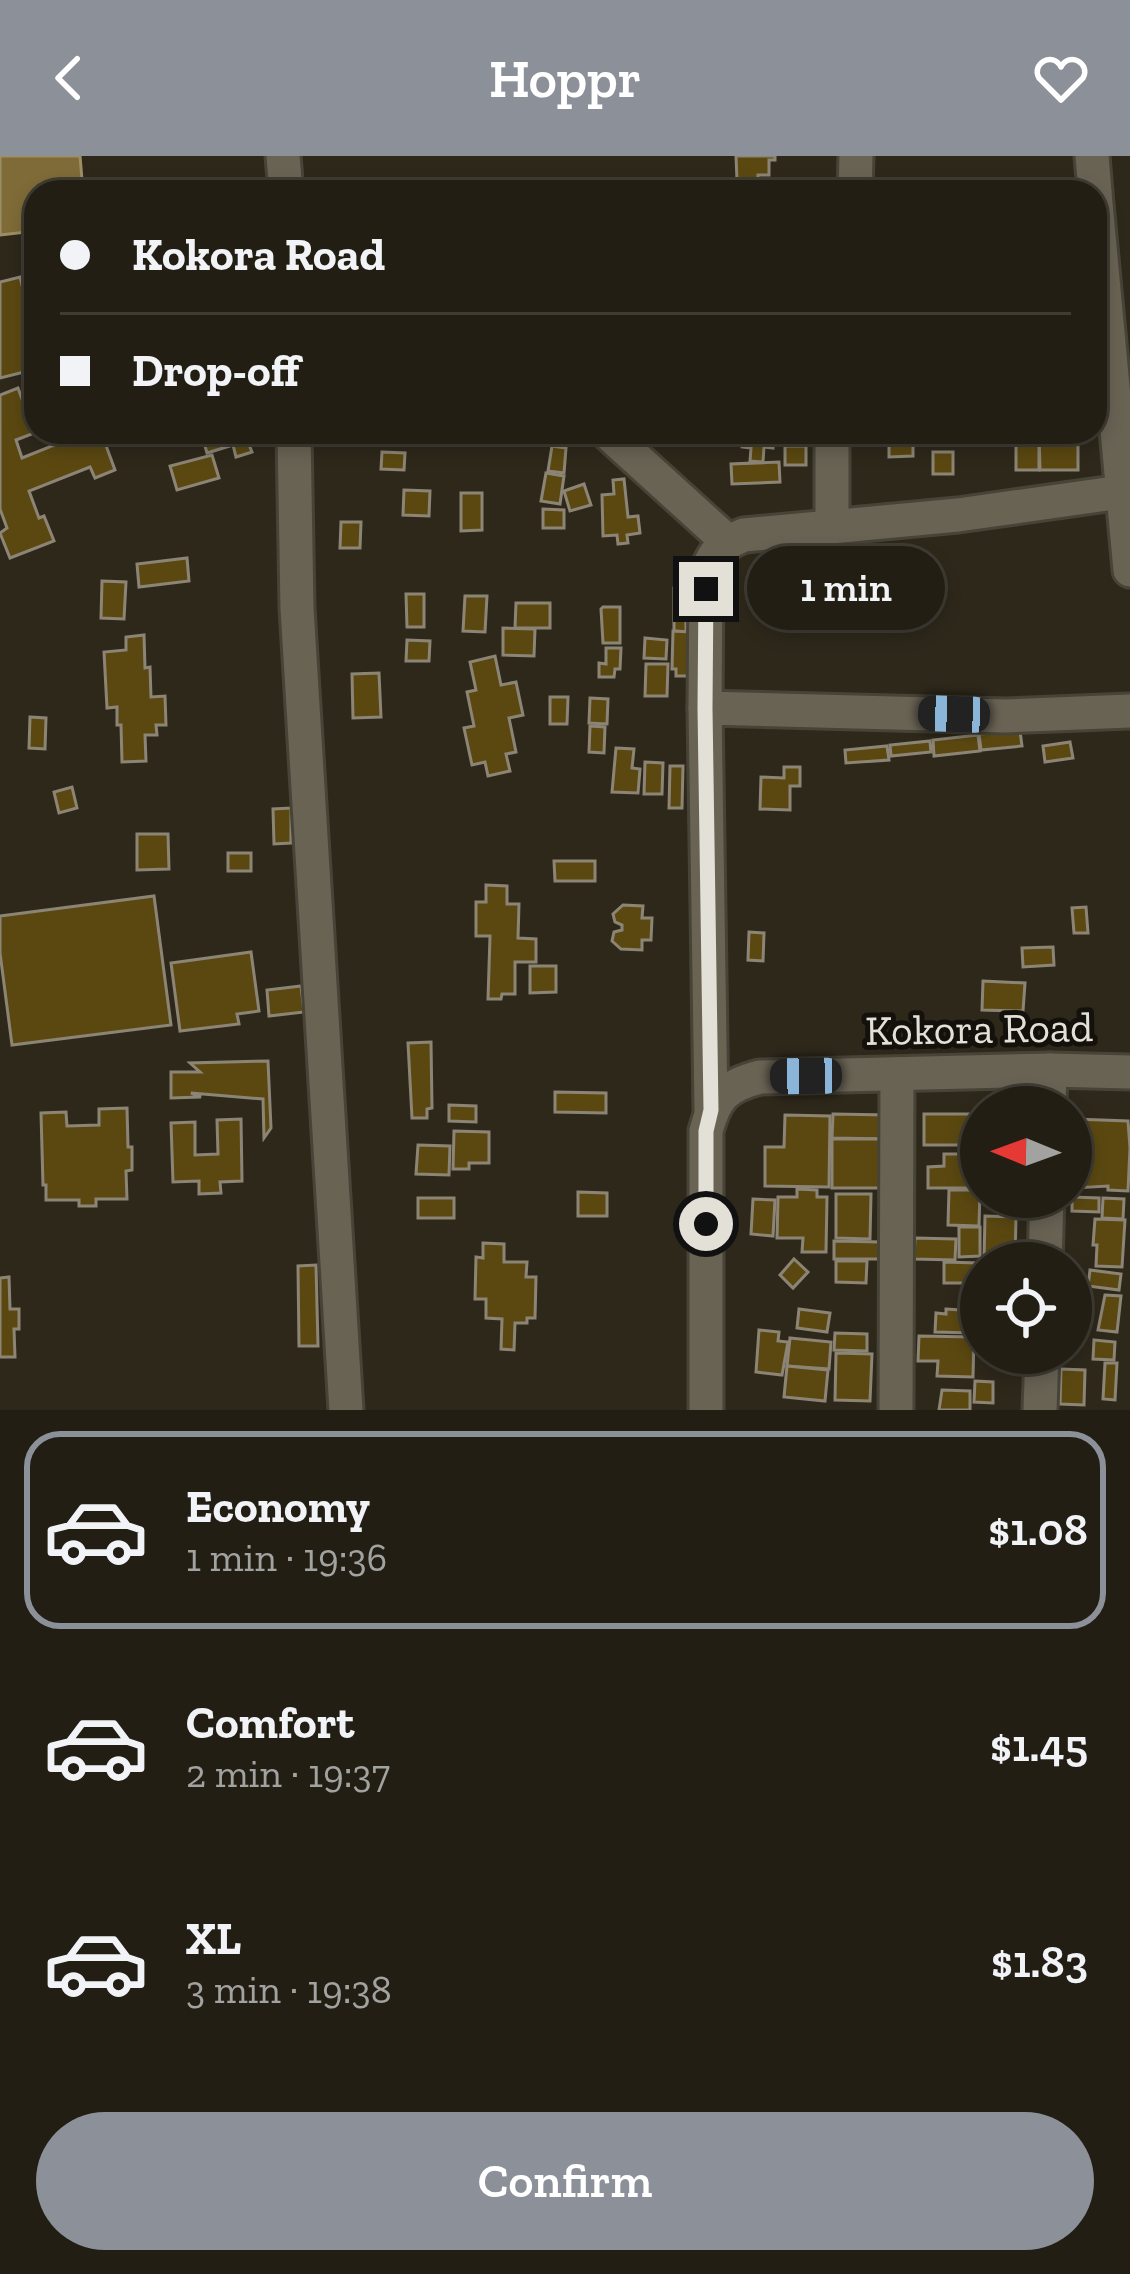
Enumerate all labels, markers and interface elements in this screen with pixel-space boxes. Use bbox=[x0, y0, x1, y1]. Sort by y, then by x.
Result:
icon: back bbox=[36, 45, 102, 111]
icon: heart bbox=[1028, 45, 1094, 111]
text: Hoppr bbox=[489, 46, 641, 111]
text: Kokora Road bbox=[132, 228, 385, 282]
text: Drop-off bbox=[132, 344, 300, 398]
callout: 1 min bbox=[748, 547, 946, 631]
route end bbox=[679, 562, 733, 616]
text: 1 min bbox=[800, 564, 892, 611]
car bbox=[917, 695, 991, 733]
street label: Kokora Road bbox=[865, 1001, 1093, 1056]
car bbox=[770, 1057, 842, 1095]
north arrow bbox=[960, 1086, 1092, 1218]
map controls bbox=[960, 1086, 1092, 1374]
route start bbox=[679, 1197, 733, 1251]
button: locate bbox=[960, 1242, 1092, 1374]
icon: car bbox=[42, 1476, 150, 1584]
text: Economy bbox=[186, 1480, 370, 1534]
text: $1.08 bbox=[988, 1503, 1088, 1557]
text: 1 min · 19:36 bbox=[186, 1534, 387, 1581]
icon: car bbox=[42, 1692, 150, 1800]
text: Comfort bbox=[186, 1696, 354, 1750]
text: $1.45 bbox=[990, 1719, 1088, 1773]
text: 2 min · 19:37 bbox=[186, 1750, 390, 1797]
icon: car bbox=[42, 1908, 150, 2016]
text: XL bbox=[186, 1912, 241, 1966]
text: $1.83 bbox=[991, 1935, 1088, 1989]
text: 3 min · 19:38 bbox=[186, 1966, 392, 2013]
button: Confirm bbox=[36, 2112, 1094, 2250]

